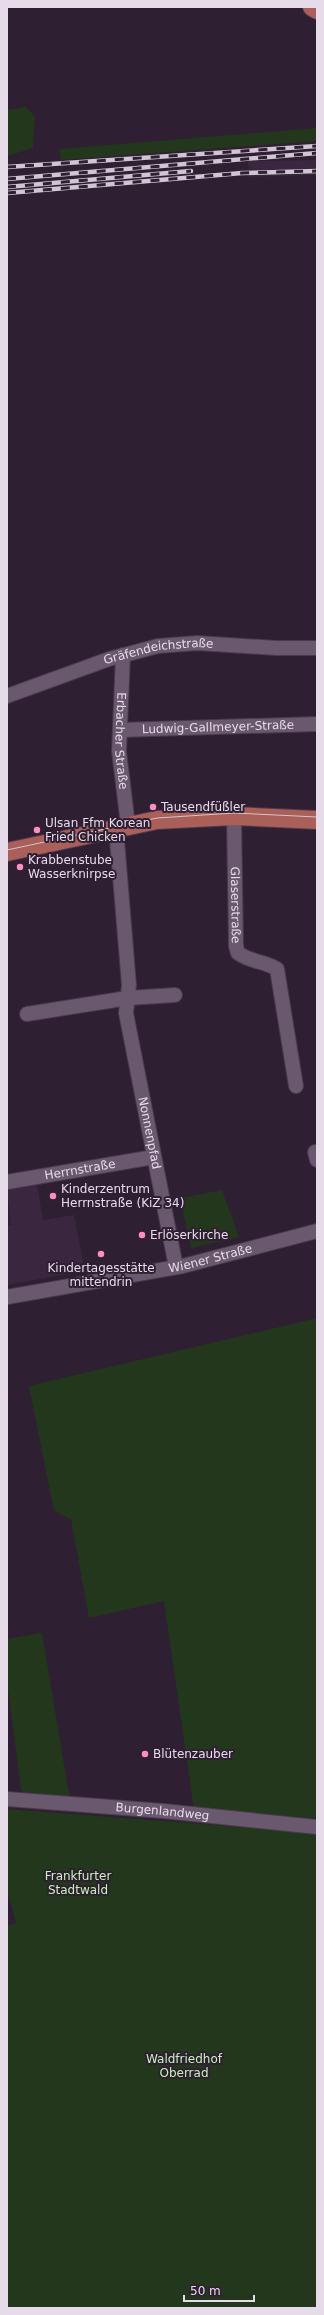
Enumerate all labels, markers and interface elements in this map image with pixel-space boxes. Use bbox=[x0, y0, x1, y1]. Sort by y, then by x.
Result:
street label: Gräfendeichstraße bbox=[102, 636, 214, 667]
street label: Erbacher Straße bbox=[112, 692, 131, 790]
street label: Ludwig-Gallmeyer-Straße bbox=[142, 718, 294, 736]
place label: Tausendfüßler bbox=[160, 800, 245, 814]
marker: Tausendfüßler bbox=[148, 802, 158, 812]
place label: Ulsan Ffm Korean Fried Chicken bbox=[45, 816, 150, 844]
marker: Ulsan Ffm Korean Fried Chicken bbox=[32, 825, 42, 835]
place label: Krabbenstube Wasserknirpse bbox=[28, 853, 115, 881]
marker: Krabbenstube Wasserknirpse bbox=[15, 862, 25, 872]
street label: Glaserstraße bbox=[228, 866, 243, 944]
street label: Nonnenpfad bbox=[136, 1096, 164, 1170]
street label: Herrnstraße bbox=[43, 1157, 116, 1183]
place label: Kinderzentrum Herrnstraße (KiZ 34) bbox=[61, 1182, 184, 1210]
marker: Kinderzentrum Herrnstraße (KiZ 34) bbox=[48, 1191, 58, 1201]
place label: Erlöserkirche bbox=[150, 1228, 228, 1242]
marker: Erlöserkirche bbox=[137, 1230, 147, 1240]
street label: Wiener Straße bbox=[167, 1241, 254, 1275]
marker: Kindertagesstätte mittendrin bbox=[96, 1249, 106, 1259]
place label: Kindertagesstätte mittendrin bbox=[47, 1261, 155, 1289]
place label: Blütenzauber bbox=[153, 1747, 233, 1761]
marker: Blütenzauber bbox=[140, 1749, 150, 1759]
street label: Burgenlandweg bbox=[115, 1800, 210, 1823]
park label: Frankfurter Stadtwald bbox=[45, 1869, 111, 1897]
park label: Waldfriedhof Oberrad bbox=[146, 2052, 223, 2080]
scale bar bbox=[184, 2277, 254, 2303]
text: 50 m bbox=[190, 2284, 221, 2298]

